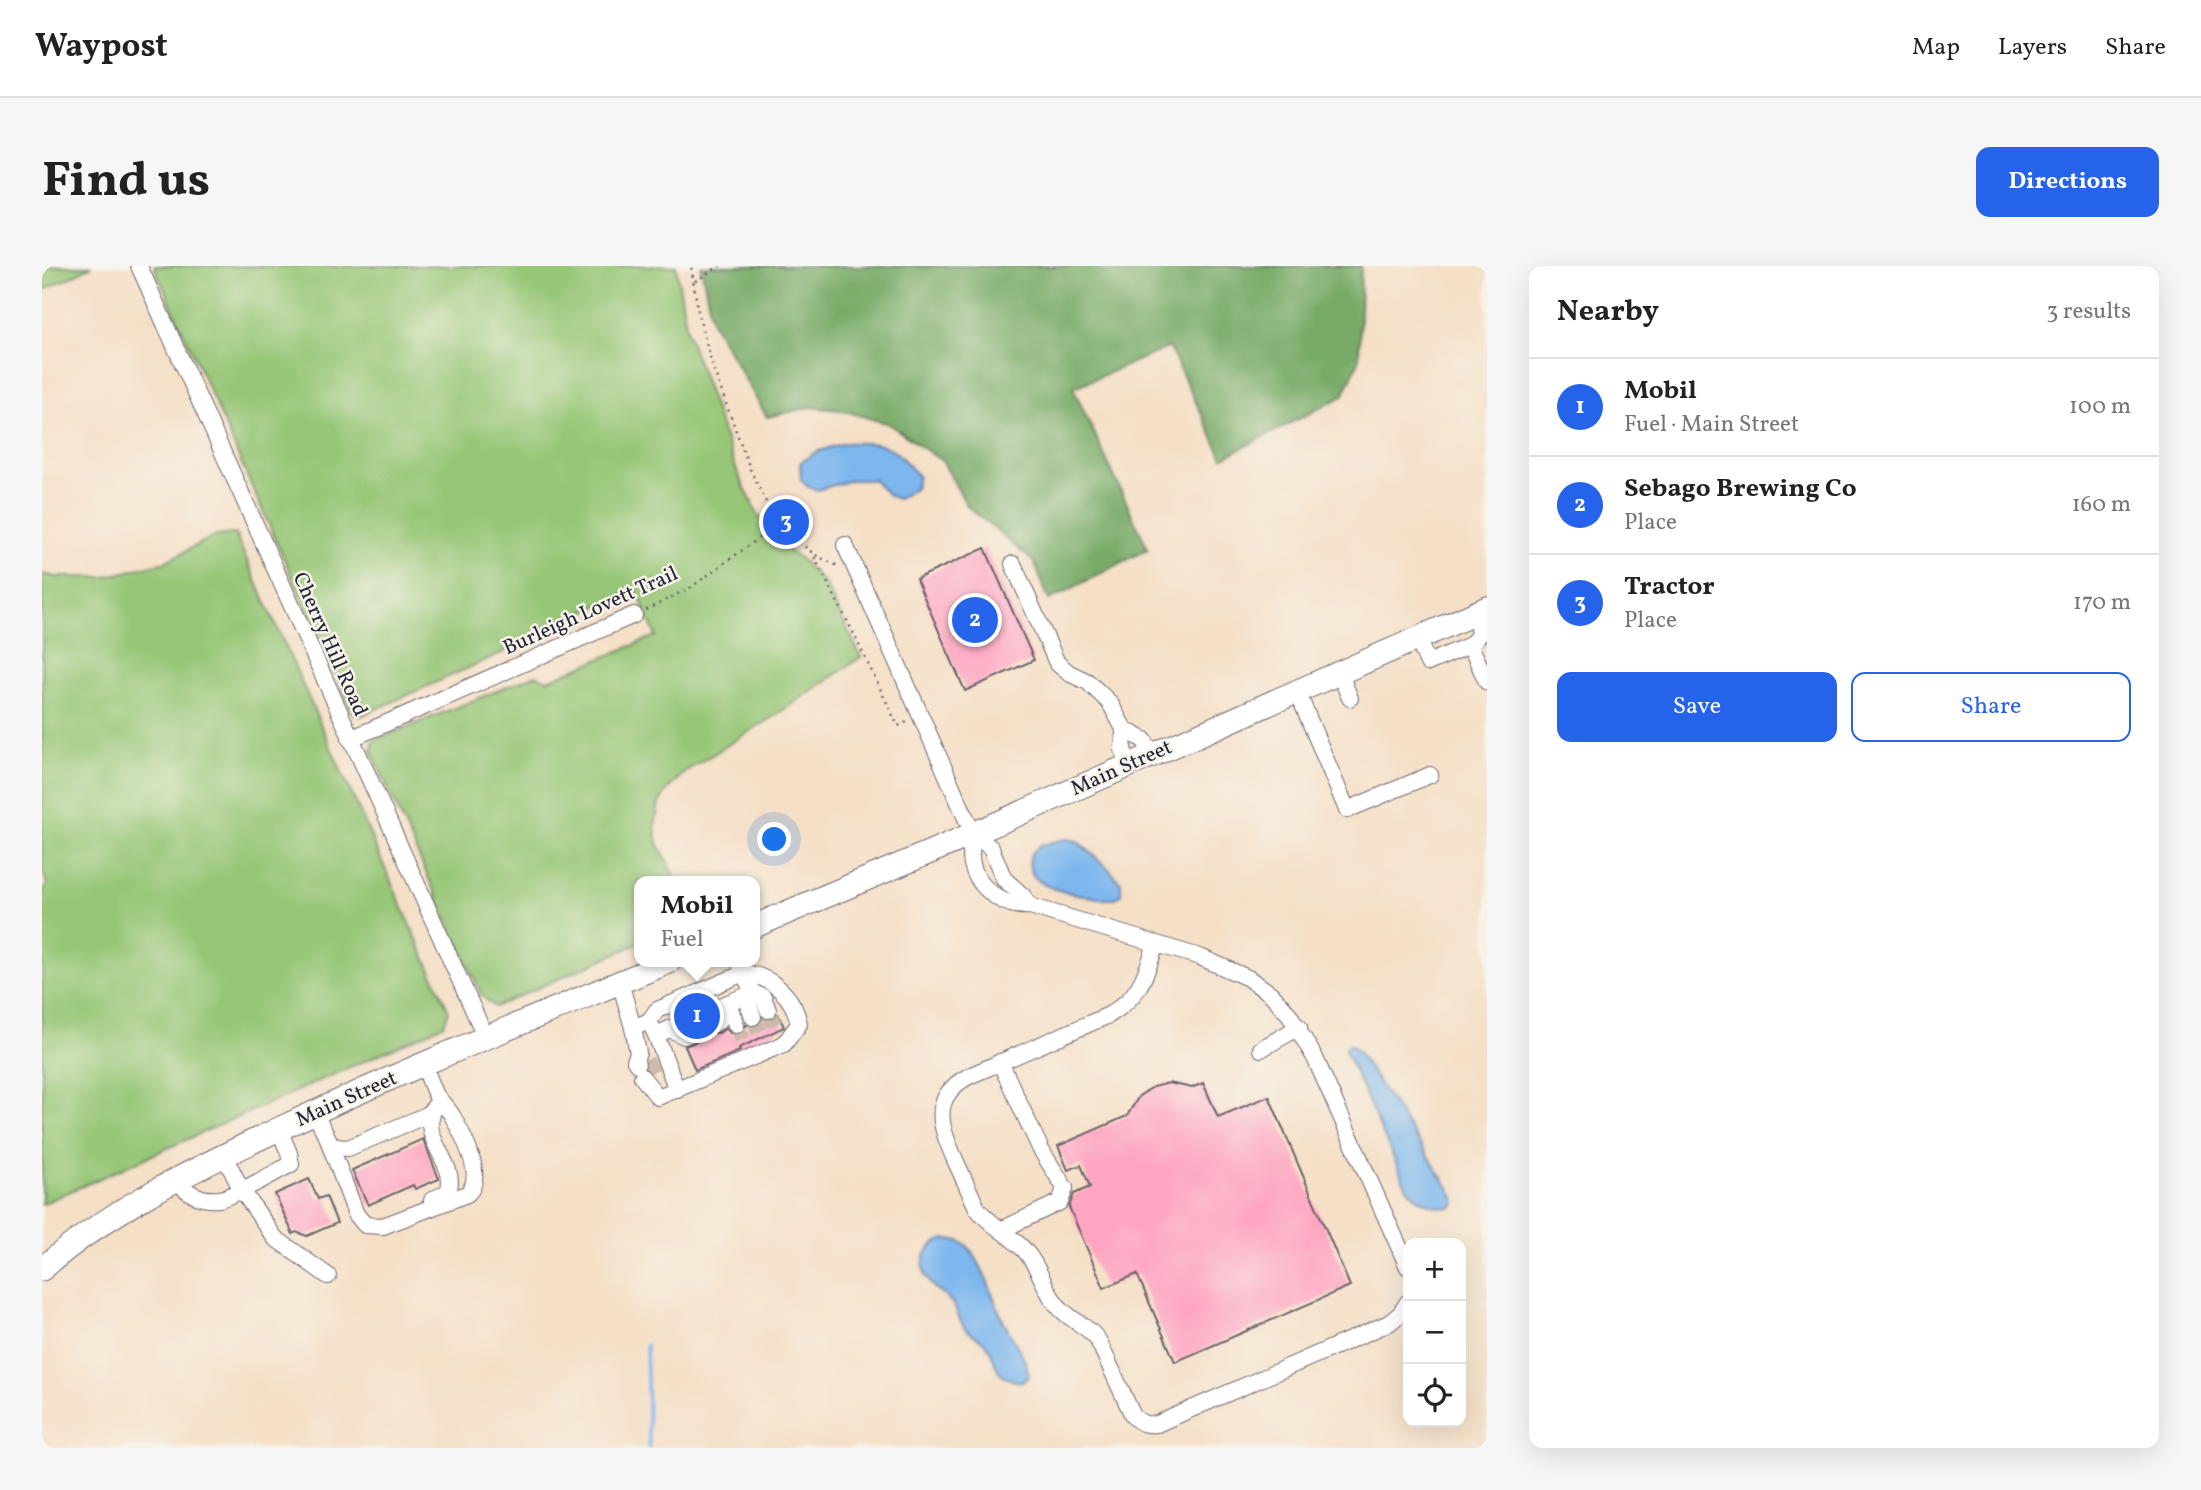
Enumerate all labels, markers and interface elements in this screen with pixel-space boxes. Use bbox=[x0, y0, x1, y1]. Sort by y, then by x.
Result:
text: Waypost bbox=[35, 25, 168, 71]
text: Map bbox=[1912, 31, 1960, 65]
text: Layers bbox=[1998, 31, 2067, 65]
text: Share bbox=[2105, 31, 2166, 65]
button: Directions bbox=[1976, 147, 2159, 217]
text: Find us bbox=[42, 148, 210, 217]
text: Nearby bbox=[1557, 291, 1659, 333]
text: 3 results bbox=[2046, 296, 2131, 328]
text: Mobil bbox=[1624, 373, 1697, 409]
text: 1 bbox=[1575, 391, 1585, 423]
text: 100 m bbox=[2069, 391, 2131, 423]
text: Fuel · Main Street bbox=[1624, 409, 1799, 441]
text: Sebago Brewing Co bbox=[1624, 471, 1857, 507]
text: 2 bbox=[1574, 489, 1586, 521]
text: 160 m bbox=[2072, 489, 2131, 521]
pin: 3 bbox=[763, 496, 809, 548]
text: Place bbox=[1624, 507, 1677, 539]
street label: Burleigh Lovett Trail bbox=[499, 560, 683, 663]
street label: Cherry Hill Road bbox=[285, 568, 374, 721]
text: Tractor bbox=[1624, 569, 1715, 605]
text: 3 bbox=[1574, 587, 1586, 619]
text: 170 m bbox=[2073, 587, 2131, 619]
pin: 2 bbox=[952, 594, 998, 646]
text: Place bbox=[1624, 605, 1677, 637]
button: Save bbox=[1557, 672, 1837, 742]
button: Share bbox=[1851, 672, 2131, 742]
street label: Main Street bbox=[1066, 733, 1177, 804]
your location bbox=[757, 822, 791, 856]
popup bbox=[634, 876, 760, 967]
text: Mobil bbox=[661, 888, 733, 924]
text: Fuel bbox=[661, 924, 704, 956]
pin: 1 bbox=[674, 990, 720, 1042]
street label: Main Street bbox=[291, 1064, 402, 1135]
map controls bbox=[1403, 1238, 1466, 1427]
button: + bbox=[1403, 1238, 1466, 1301]
button: − bbox=[1403, 1301, 1466, 1364]
button: locate bbox=[1403, 1364, 1466, 1427]

